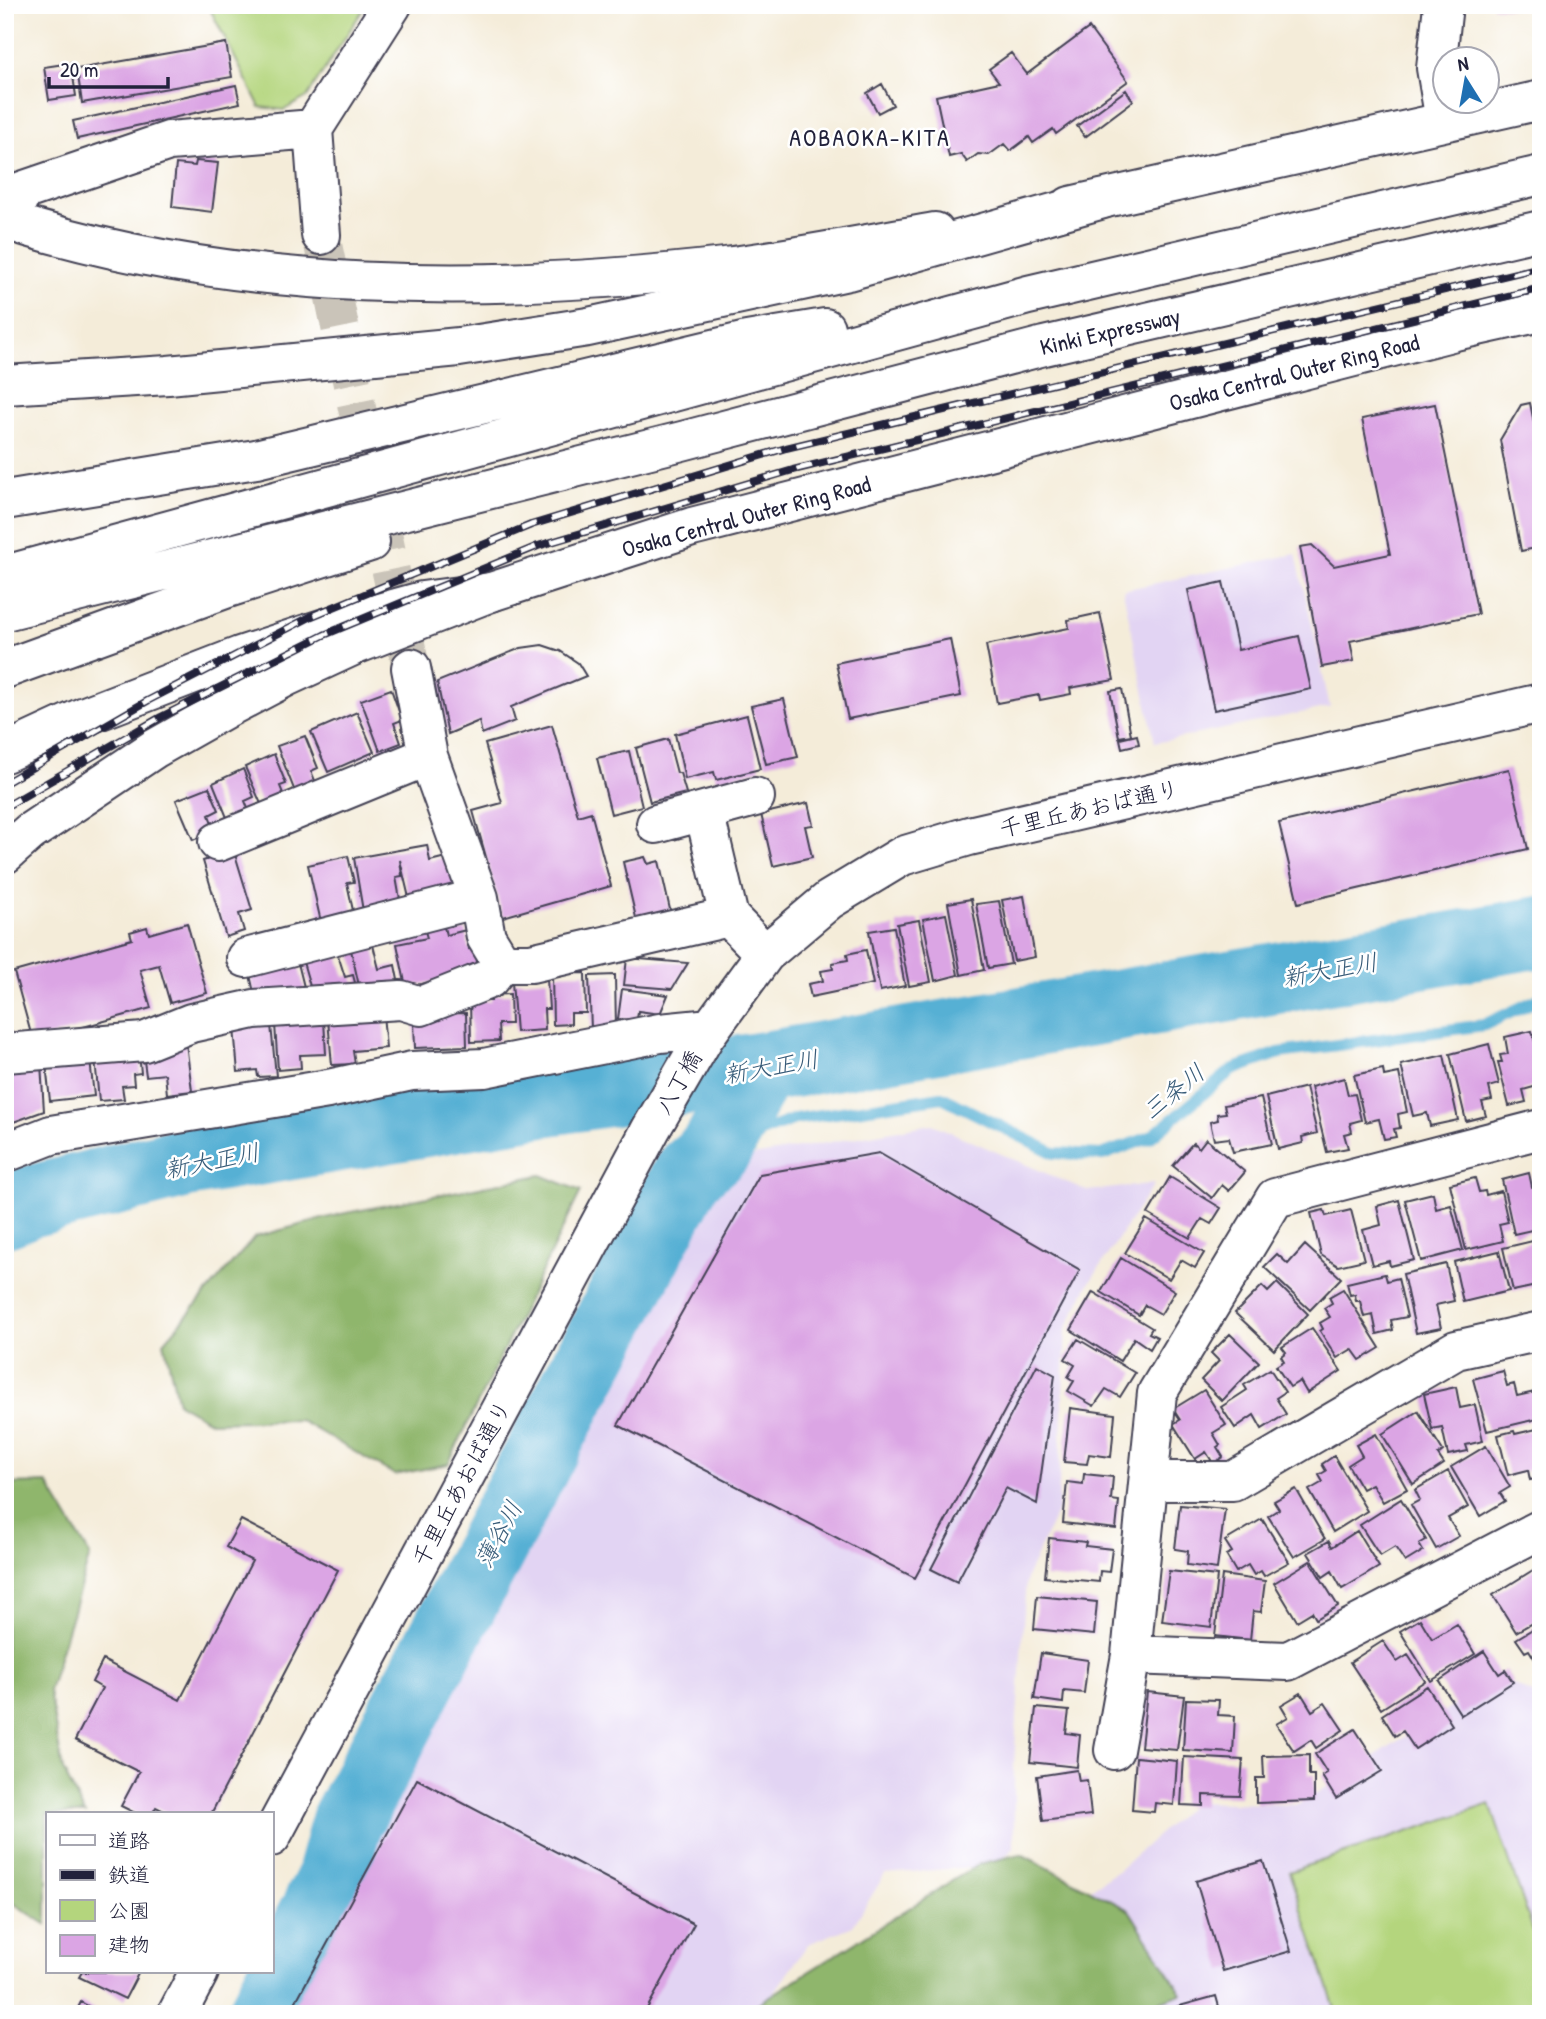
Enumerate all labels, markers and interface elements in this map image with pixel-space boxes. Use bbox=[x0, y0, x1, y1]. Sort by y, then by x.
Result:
scale bar bbox=[49, 46, 168, 90]
north arrow bbox=[1430, 46, 1500, 116]
text: N bbox=[1455, 50, 1470, 77]
text: 20 m bbox=[60, 55, 98, 84]
district label: AOBAOKA-KITA bbox=[789, 121, 951, 153]
street label: Kinki Expressway bbox=[1037, 300, 1183, 362]
street label: Osaka Central Outer Ring Road bbox=[1166, 326, 1422, 418]
street label: Osaka Central Outer Ring Road bbox=[618, 468, 874, 564]
street label: 千里丘あおば通り bbox=[996, 772, 1182, 844]
water label: 新大正川 bbox=[1280, 945, 1380, 993]
water label: 新大正川 bbox=[721, 1042, 821, 1090]
street label: 八丁橋 bbox=[647, 1044, 709, 1120]
water label: 三条川 bbox=[1135, 1056, 1211, 1126]
water label: 新大正川 bbox=[162, 1135, 262, 1185]
street label: 千里丘あおば通り bbox=[404, 1394, 518, 1572]
water label: 薄谷川 bbox=[467, 1495, 529, 1573]
legend bbox=[46, 1812, 273, 1974]
text: 道路 bbox=[108, 1826, 150, 1855]
text: 鉄道 bbox=[108, 1860, 150, 1889]
text: 公園 bbox=[108, 1896, 150, 1925]
text: 建物 bbox=[108, 1930, 150, 1959]

